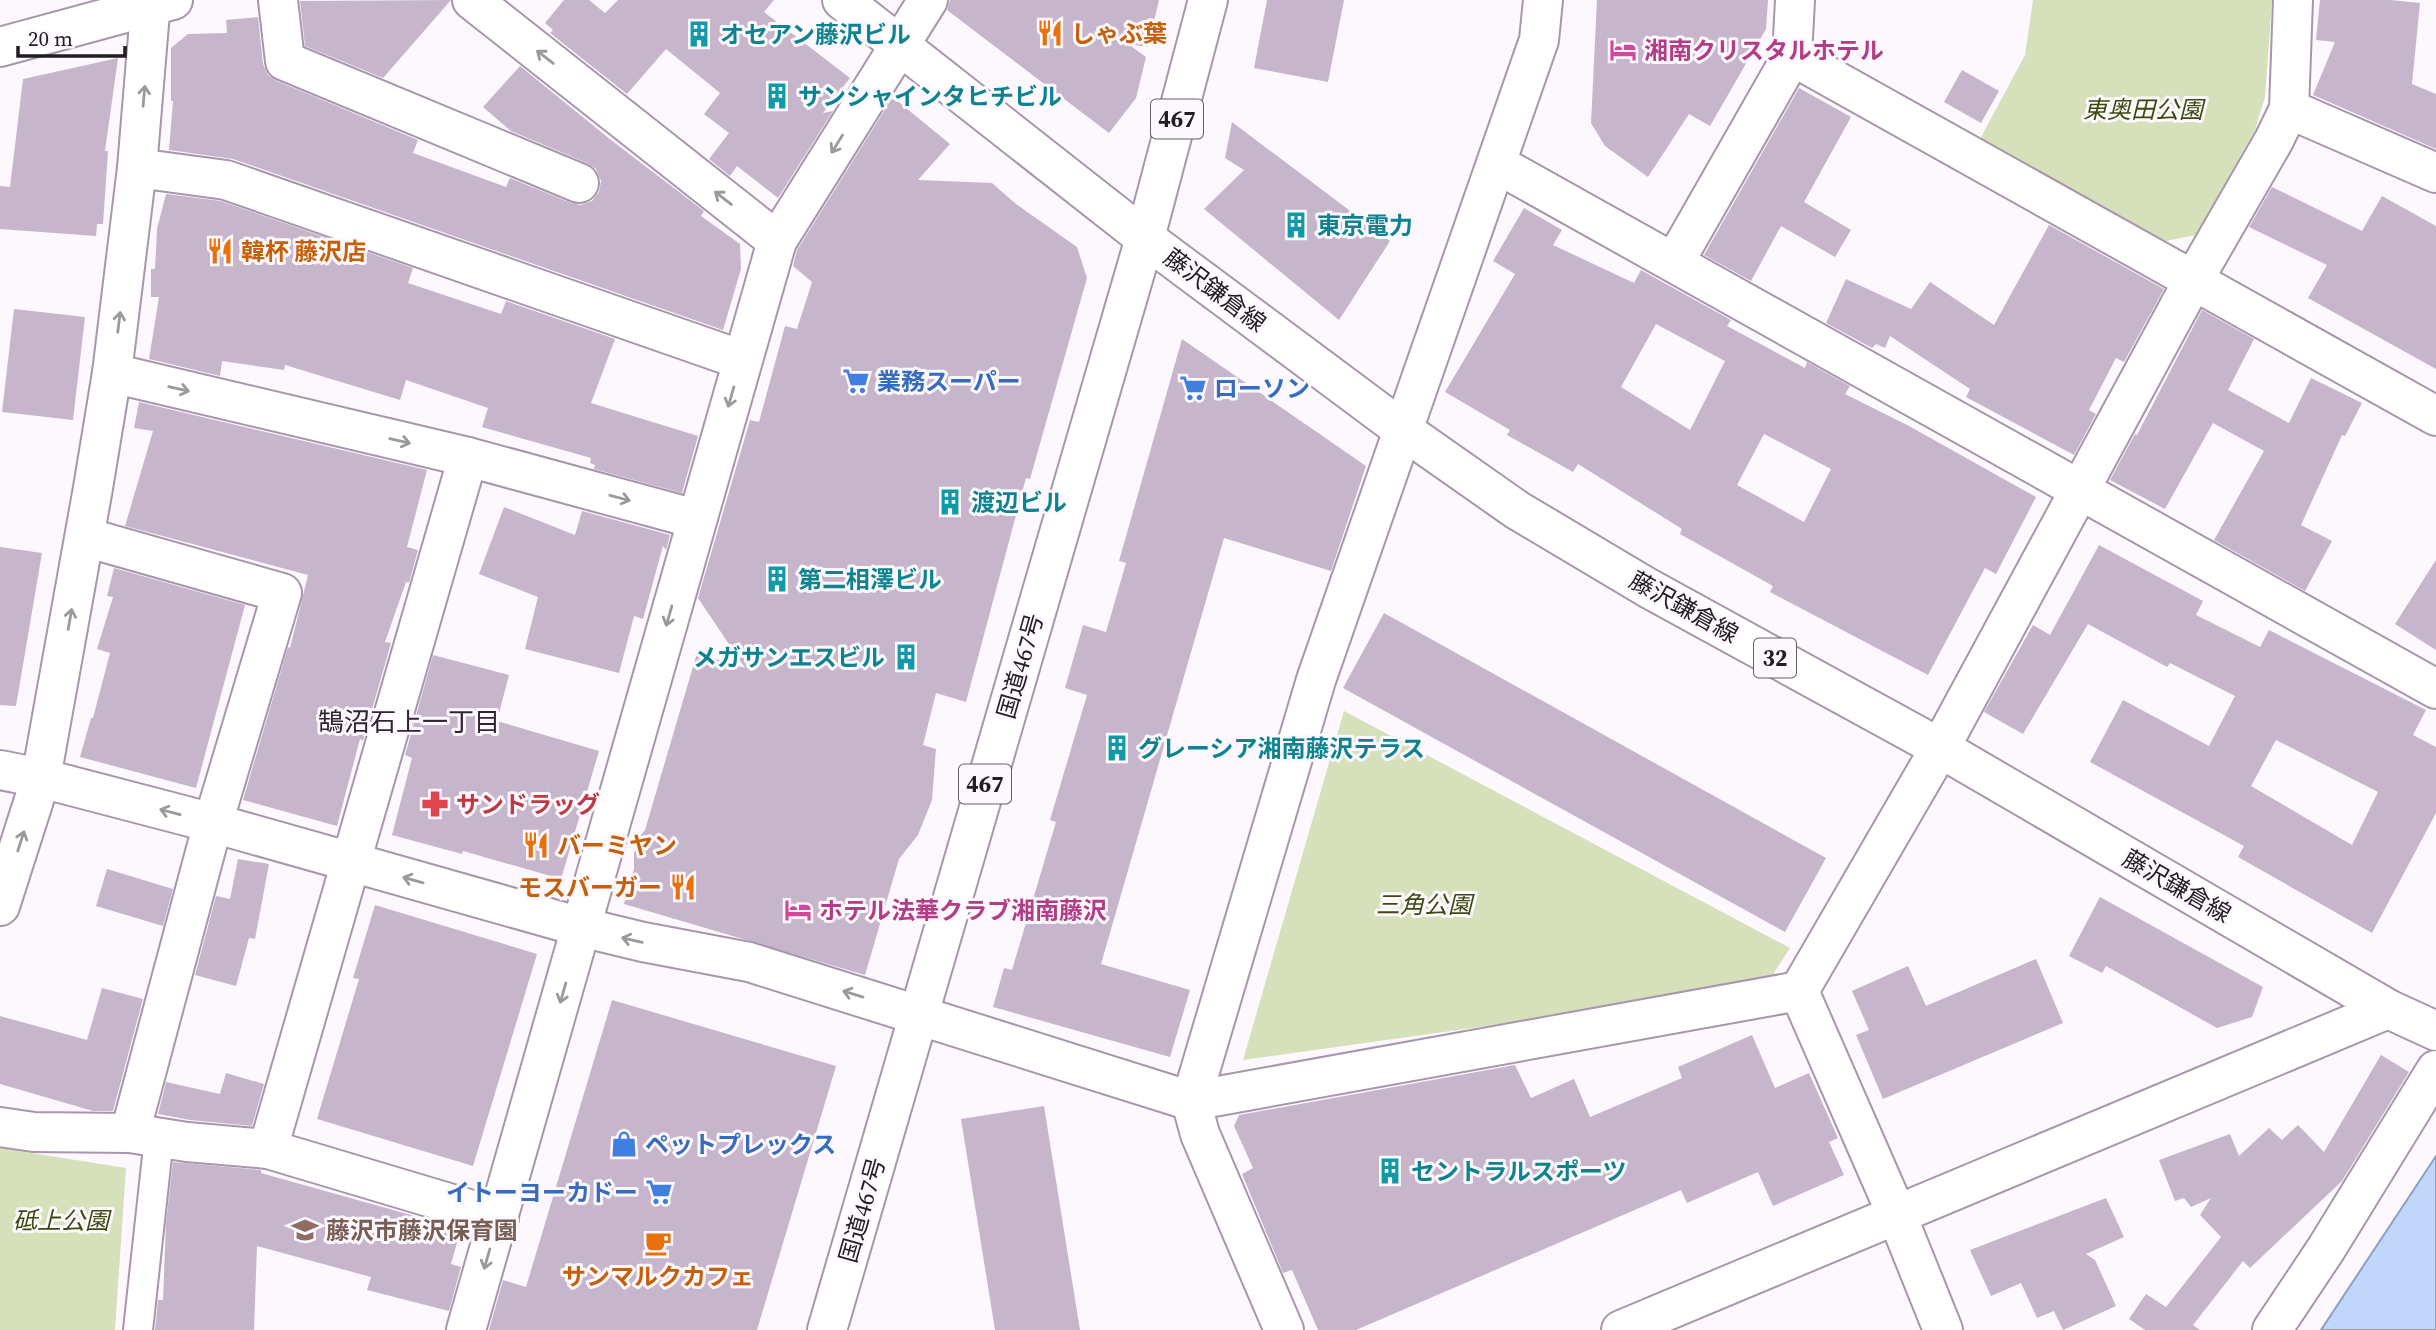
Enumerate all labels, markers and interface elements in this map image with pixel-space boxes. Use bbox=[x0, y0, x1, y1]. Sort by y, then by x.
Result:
scale bar bbox=[18, 14, 124, 58]
place label: しゃぶ葉 bbox=[1071, 17, 1167, 50]
place label: オセアン藤沢ビル bbox=[720, 18, 911, 51]
restaurant icon: しゃぶ葉 bbox=[1035, 18, 1065, 48]
building icon: オセアン藤沢ビル bbox=[684, 19, 714, 49]
text: 20 m bbox=[28, 24, 73, 53]
place label: 湘南クリスタルホテル bbox=[1644, 34, 1884, 67]
hotel icon: 湘南クリスタルホテル bbox=[1608, 35, 1638, 65]
one-way arrow bbox=[536, 50, 554, 65]
place label: サンシャインタヒチビル bbox=[798, 80, 1062, 113]
building icon: サンシャインタヒチビル bbox=[762, 81, 792, 111]
one-way arrow bbox=[138, 86, 151, 108]
park label: 東奥田公園 bbox=[2083, 93, 2206, 126]
road number: 467 bbox=[1151, 100, 1203, 138]
one-way arrow bbox=[830, 134, 844, 154]
one-way arrow bbox=[715, 191, 733, 206]
place label: 東京電力 bbox=[1317, 209, 1413, 242]
building icon: 東京電力 bbox=[1281, 210, 1311, 240]
place label: 韓杯 藤沢店 bbox=[241, 235, 366, 268]
restaurant icon: 韓杯 藤沢店 bbox=[205, 236, 235, 266]
street label: 藤沢鎌倉線 bbox=[1157, 241, 1273, 339]
one-way arrow bbox=[112, 312, 125, 334]
place label: 業務スーパー bbox=[877, 365, 1021, 398]
supermarket icon: 業務スーパー bbox=[841, 366, 871, 396]
place label: ローソン bbox=[1214, 372, 1310, 405]
supermarket icon: ローソン bbox=[1178, 373, 1208, 403]
one-way arrow bbox=[167, 383, 190, 396]
one-way arrow bbox=[724, 386, 737, 408]
one-way arrow bbox=[388, 435, 411, 448]
place label: 渡辺ビル bbox=[971, 486, 1067, 519]
building icon: 渡辺ビル bbox=[935, 487, 965, 517]
one-way arrow bbox=[609, 492, 631, 505]
place label: 第二相澤ビル bbox=[798, 563, 942, 596]
street label: 藤沢鎌倉線 bbox=[1624, 563, 1744, 651]
building icon: 第二相澤ビル bbox=[762, 564, 792, 594]
one-way arrow bbox=[662, 604, 675, 627]
one-way arrow bbox=[64, 608, 77, 631]
street label: 国道467号 bbox=[989, 610, 1051, 722]
road number: 32 bbox=[1754, 638, 1796, 678]
place label: メガサンエスビル bbox=[693, 641, 885, 674]
building icon: メガサンエスビル bbox=[891, 642, 921, 672]
district label: 鵠沼石上一丁目 bbox=[318, 704, 500, 740]
place label: グレーシア湘南藤沢テラス bbox=[1138, 732, 1425, 765]
building icon: グレーシア湘南藤沢テラス bbox=[1102, 733, 1132, 763]
road number: 467 bbox=[959, 764, 1011, 804]
place label: サンドラッグ bbox=[456, 788, 600, 821]
pharmacy icon: サンドラッグ bbox=[420, 789, 450, 819]
one-way arrow bbox=[159, 804, 181, 817]
place label: バーミヤン bbox=[557, 829, 677, 862]
one-way arrow bbox=[15, 830, 28, 852]
restaurant icon: バーミヤン bbox=[521, 830, 551, 860]
street label: 藤沢鎌倉線 bbox=[2117, 842, 2237, 930]
place label: モスバーガー bbox=[518, 871, 662, 904]
restaurant icon: モスバーガー bbox=[668, 872, 698, 902]
one-way arrow bbox=[402, 873, 425, 886]
park label: 三角公園 bbox=[1376, 888, 1475, 921]
place label: ホテル法華クラブ湘南藤沢 bbox=[819, 894, 1107, 927]
hotel icon: ホテル法華クラブ湘南藤沢 bbox=[783, 895, 813, 925]
one-way arrow bbox=[621, 933, 644, 946]
one-way arrow bbox=[555, 982, 568, 1004]
one-way arrow bbox=[842, 987, 864, 1000]
place label: ペットプレックス bbox=[645, 1128, 836, 1161]
shop icon: ペットプレックス bbox=[609, 1129, 639, 1159]
street label: 国道467号 bbox=[831, 1154, 893, 1266]
place label: セントラルスポーツ bbox=[1411, 1155, 1627, 1188]
building icon: セントラルスポーツ bbox=[1375, 1156, 1405, 1186]
place label: イトーヨーカドー bbox=[446, 1176, 638, 1209]
supermarket icon: イトーヨーカドー bbox=[644, 1177, 674, 1207]
park label: 砥上公園 bbox=[13, 1204, 112, 1237]
place label: 藤沢市藤沢保育園 bbox=[326, 1214, 518, 1247]
school or university icon: 藤沢市藤沢保育園 bbox=[290, 1215, 320, 1245]
cafe icon: サンマルクカフェ bbox=[643, 1228, 673, 1258]
one-way arrow bbox=[479, 1248, 492, 1270]
place label: サンマルクカフェ bbox=[562, 1260, 754, 1293]

